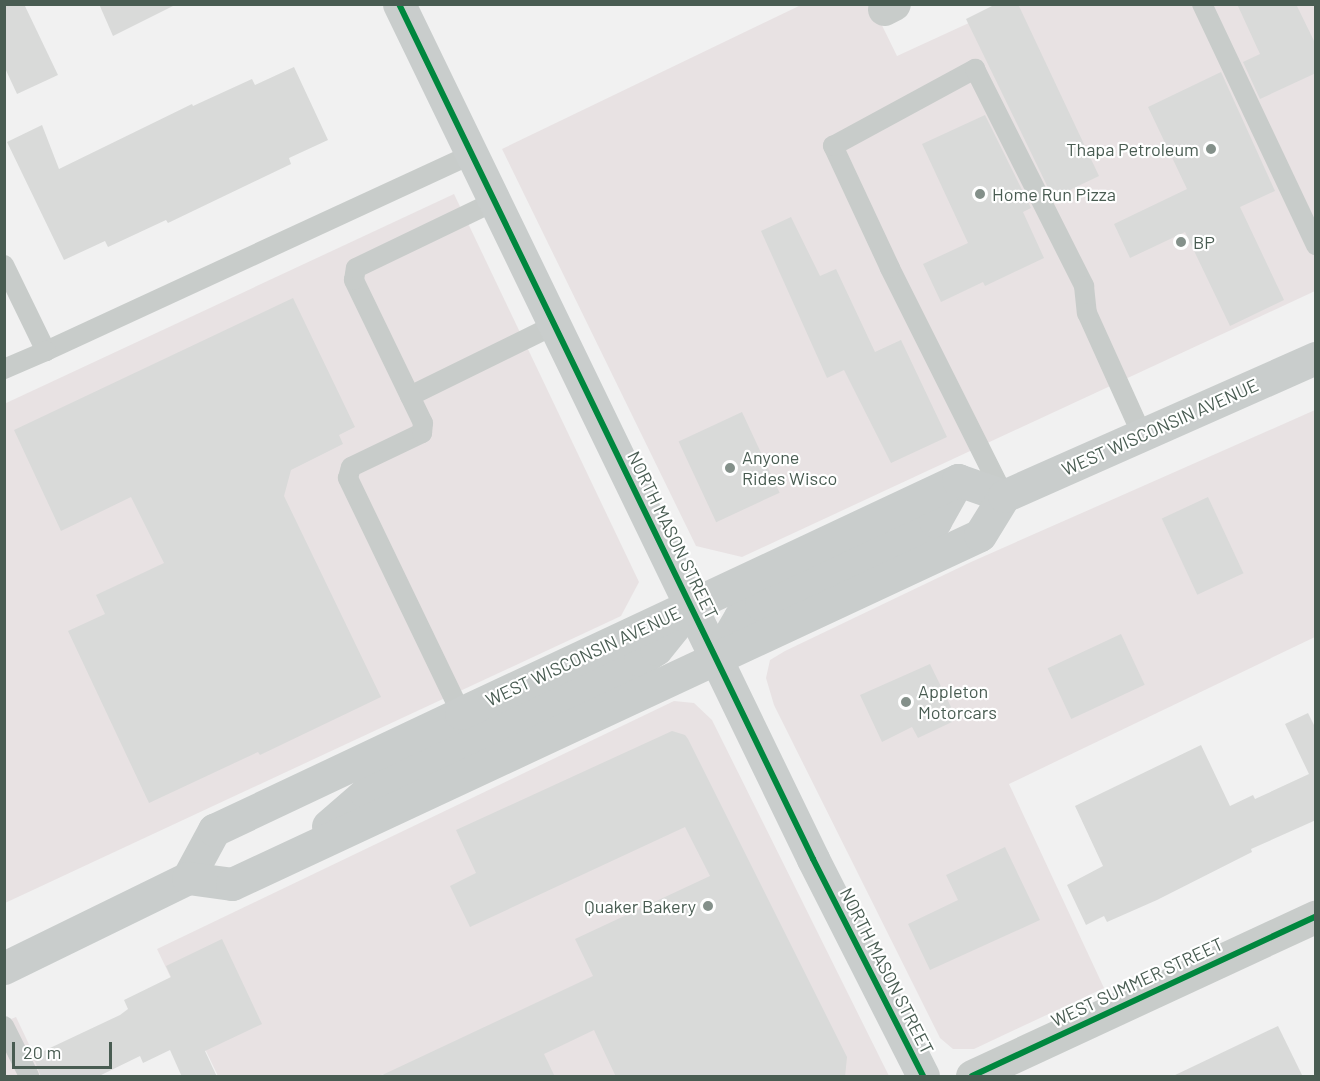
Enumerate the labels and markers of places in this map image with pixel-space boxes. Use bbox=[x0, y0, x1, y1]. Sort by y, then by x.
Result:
place label: Thapa Petroleum bbox=[1066, 138, 1199, 160]
marker: Thapa Petroleum bbox=[1204, 142, 1218, 156]
place label: Home Run Pizza bbox=[992, 183, 1116, 205]
marker: Home Run Pizza bbox=[973, 187, 987, 201]
place label: BP bbox=[1193, 231, 1215, 253]
marker: BP bbox=[1174, 235, 1188, 249]
place label: Anyone Rides Wisco bbox=[742, 447, 837, 490]
marker: Anyone Rides Wisco bbox=[723, 461, 737, 475]
place label: Appleton Motorcars bbox=[918, 681, 997, 724]
marker: Appleton Motorcars bbox=[899, 695, 913, 709]
place label: Quaker Bakery bbox=[584, 895, 696, 917]
marker: Quaker Bakery bbox=[701, 899, 715, 913]

